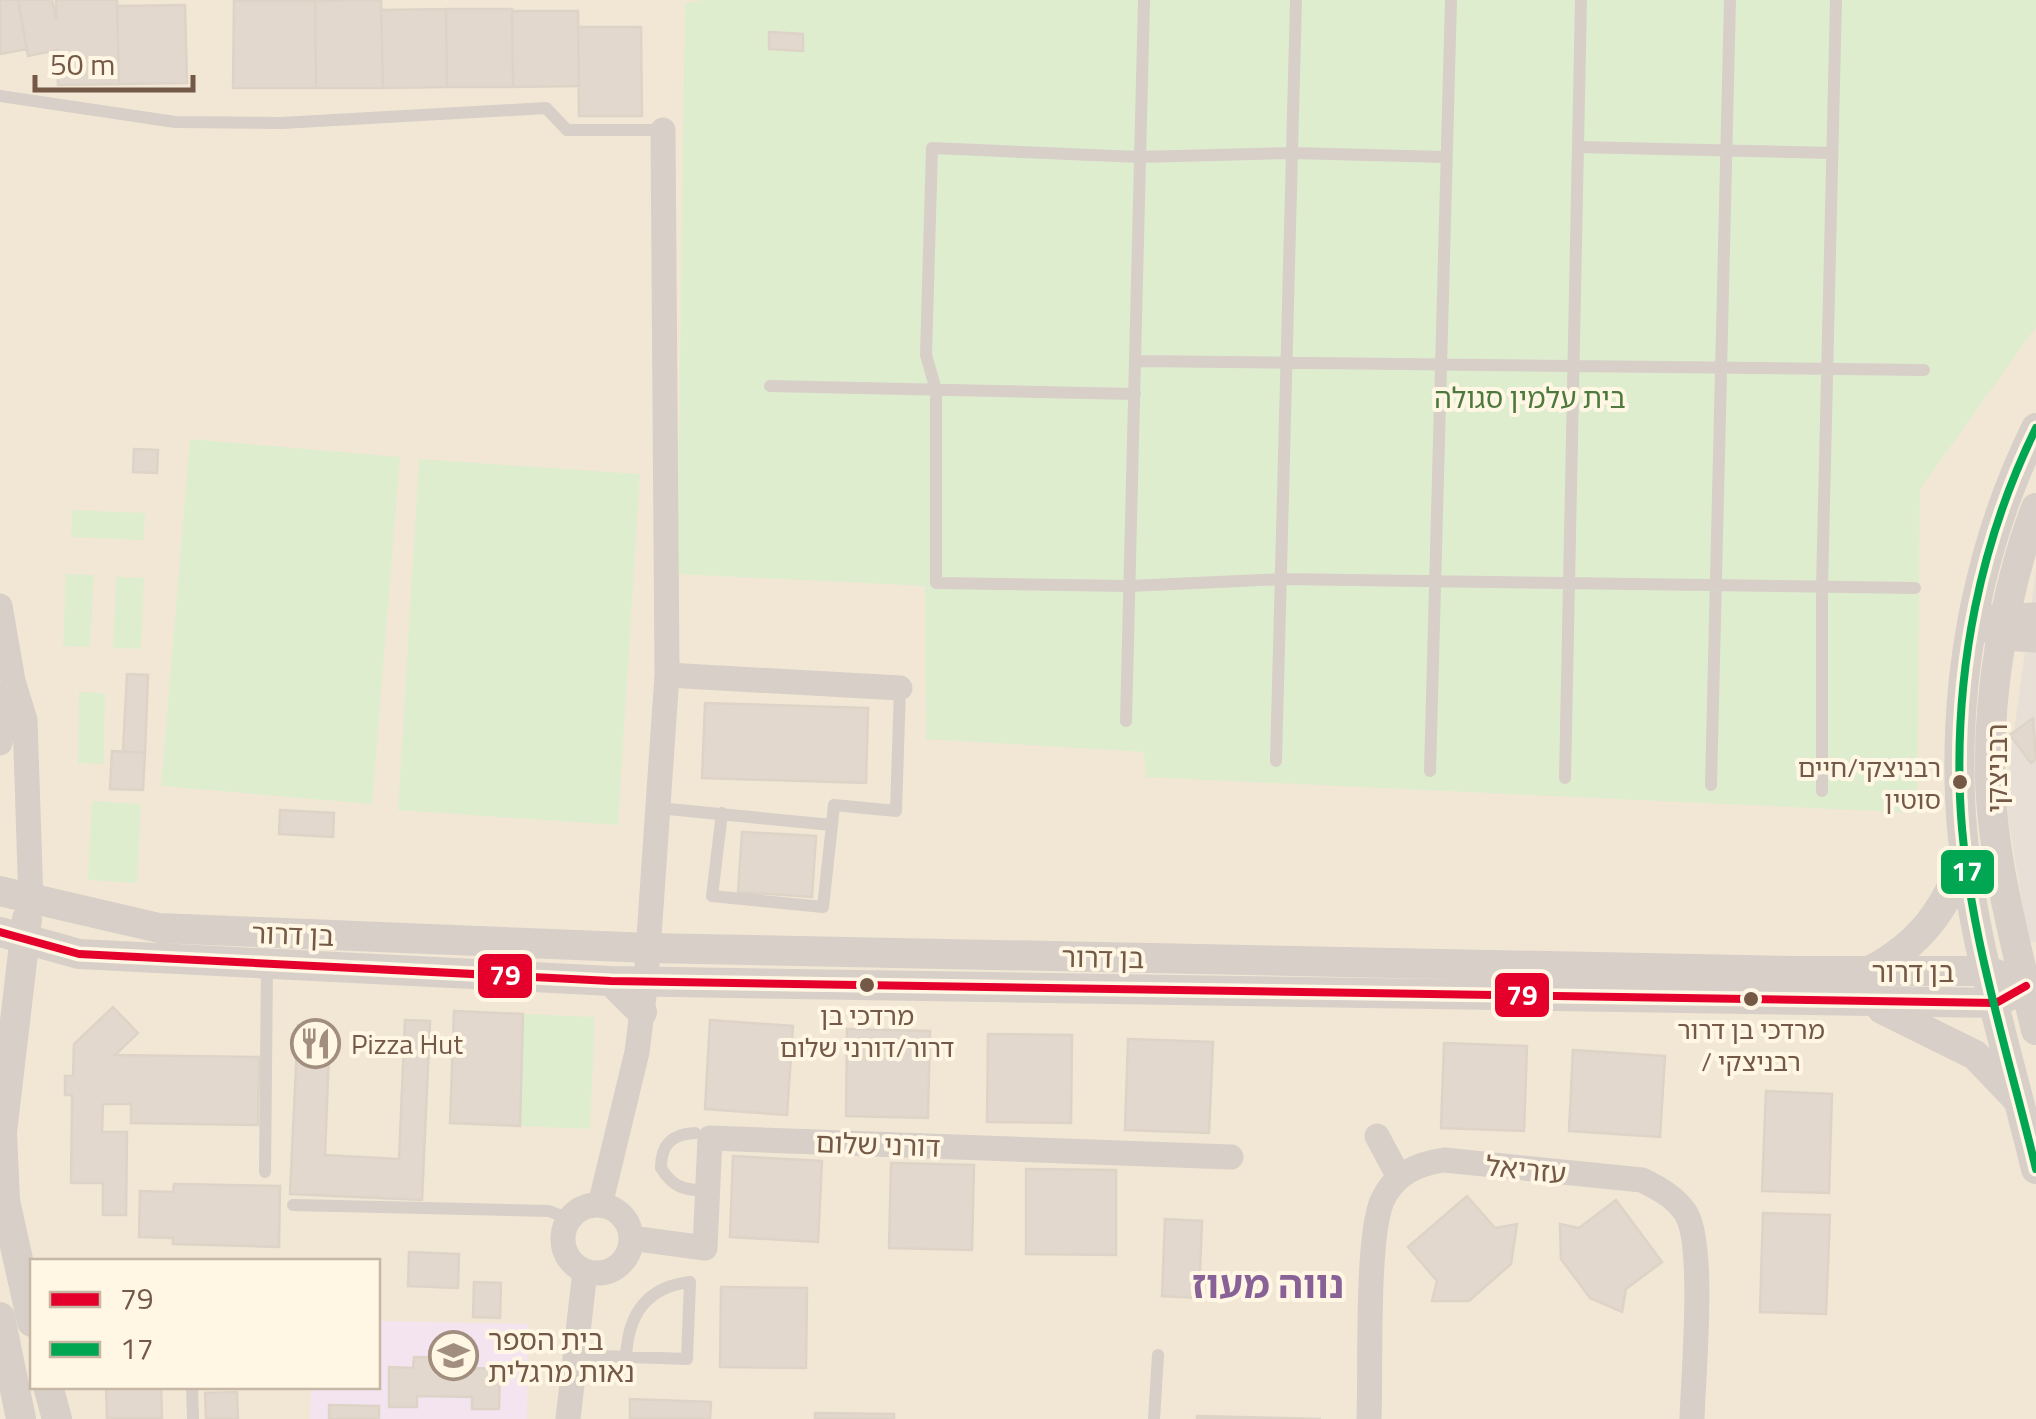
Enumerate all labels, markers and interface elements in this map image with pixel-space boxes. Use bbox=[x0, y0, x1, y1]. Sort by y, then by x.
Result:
scale bar bbox=[35, 30, 192, 92]
text: 50 m bbox=[50, 41, 115, 87]
park label: בית עלמין סגולה bbox=[1434, 376, 1626, 419]
street label: רבניצקי bbox=[1975, 723, 2018, 813]
place label: רבניצקי/חיים סוטין bbox=[1798, 748, 1941, 819]
marker: רבניצקי/חיים סוטין bbox=[1950, 772, 1970, 792]
line badge: 17 bbox=[1939, 848, 1996, 896]
text: 17 bbox=[1951, 849, 1983, 892]
street label: בן דרור bbox=[251, 911, 335, 957]
street label: בן דרור bbox=[1061, 935, 1145, 979]
street label: בן דרור bbox=[1872, 950, 1954, 993]
line badge: 79 bbox=[476, 952, 534, 1000]
text: 79 bbox=[489, 953, 521, 996]
line badge: 79 bbox=[1493, 971, 1551, 1019]
text: 79 bbox=[1506, 973, 1538, 1016]
marker: מרדכי בן דרור/דורני שלום bbox=[857, 975, 877, 995]
marker: מרדכי בן דרור / רבניצקי bbox=[1741, 989, 1761, 1009]
place label: מרדכי בן דרור/דורני שלום bbox=[780, 996, 954, 1067]
place label: מרדכי בן דרור / רבניצקי bbox=[1677, 1010, 1825, 1081]
restaurant icon: Pizza Hut bbox=[290, 1017, 342, 1069]
place label: Pizza Hut bbox=[351, 1022, 463, 1065]
street label: דורני שלום bbox=[815, 1120, 941, 1168]
street label: עזריאל bbox=[1484, 1143, 1568, 1195]
district label: נווה מעוז bbox=[1192, 1255, 1344, 1313]
legend bbox=[30, 1259, 380, 1389]
text: 79 bbox=[120, 1275, 154, 1321]
place label: בית הספר נאות מרגלית bbox=[488, 1318, 635, 1393]
text: 17 bbox=[120, 1325, 154, 1371]
school or university icon: בית הספר נאות מרגלית bbox=[427, 1329, 479, 1381]

